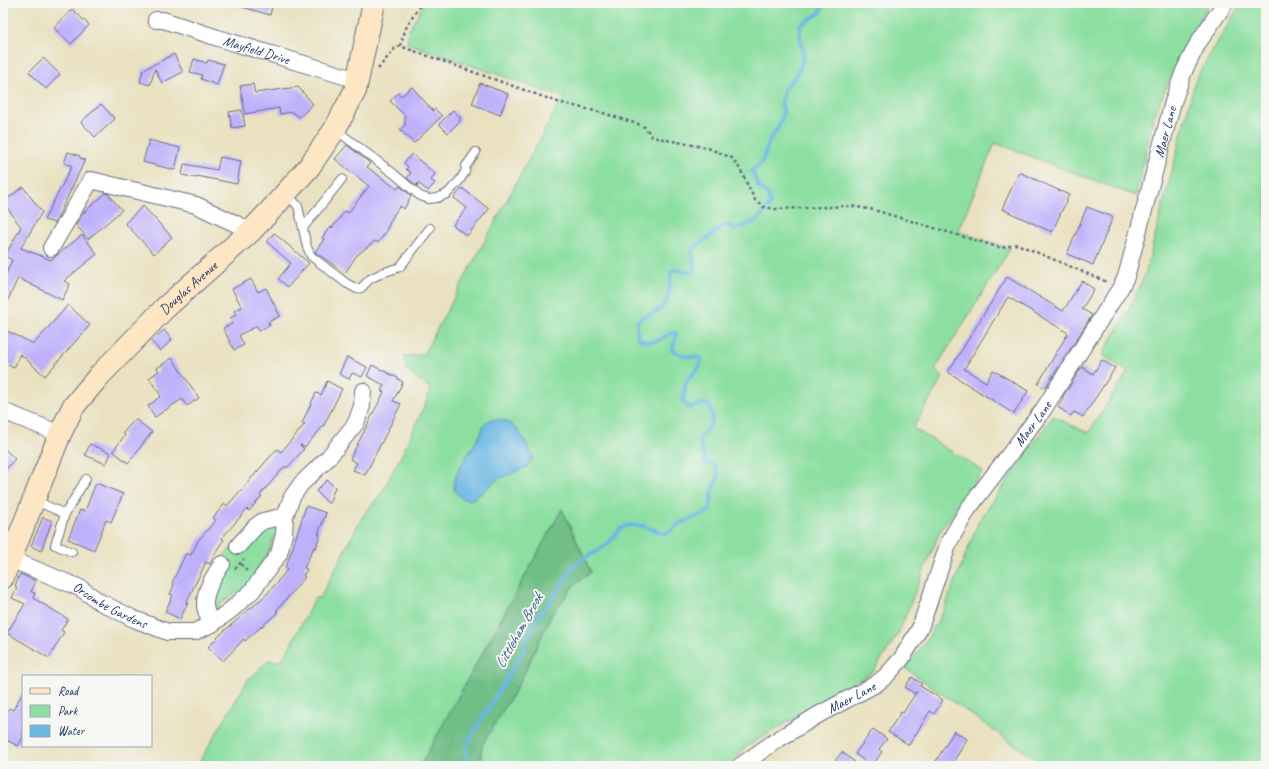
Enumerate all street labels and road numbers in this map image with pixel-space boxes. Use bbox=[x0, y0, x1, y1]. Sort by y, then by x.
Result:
street label: Mayfield Drive bbox=[221, 32, 293, 68]
street label: Maer Lane bbox=[1150, 103, 1180, 159]
street label: Douglas Avenue bbox=[155, 256, 222, 318]
street label: Maer Lane bbox=[1010, 397, 1056, 449]
street label: Orcombe Gardens bbox=[71, 578, 151, 632]
street label: Maer Lane bbox=[824, 677, 879, 717]

